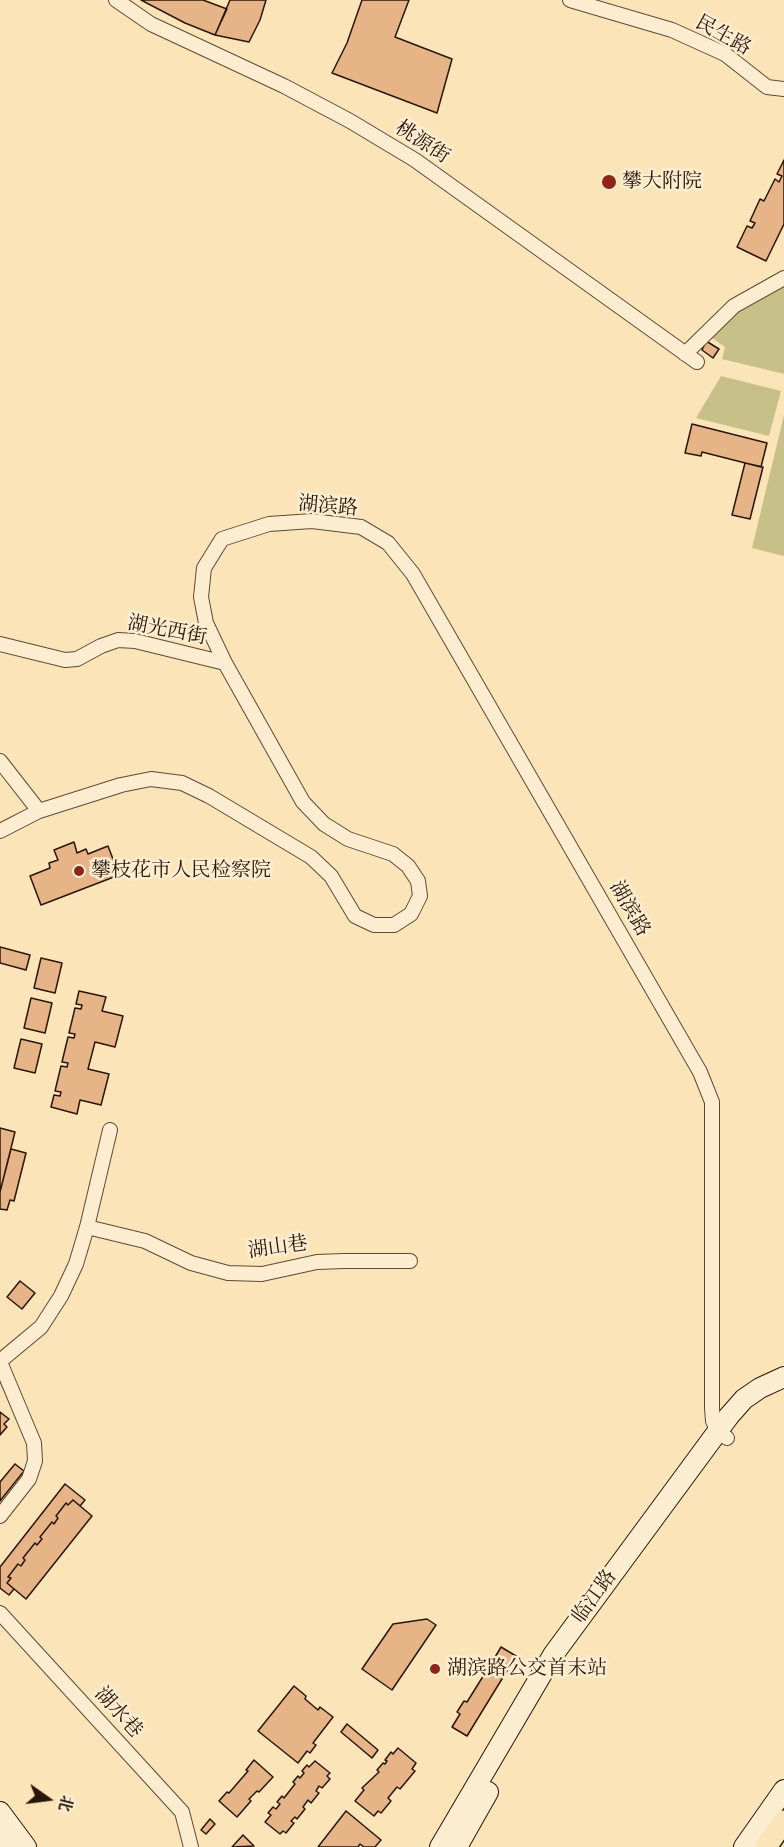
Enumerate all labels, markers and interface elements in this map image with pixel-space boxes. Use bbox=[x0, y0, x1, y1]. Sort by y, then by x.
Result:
street label: 民生路 bbox=[691, 11, 755, 61]
street label: 桃源街 bbox=[390, 117, 454, 169]
place label: 攀大附院 bbox=[622, 170, 702, 194]
marker: 攀大附院 bbox=[600, 173, 618, 191]
street label: 湖滨路 bbox=[297, 492, 359, 522]
street label: 湖光西街 bbox=[125, 612, 209, 650]
place label: 攀枝花市人民检察院 bbox=[91, 859, 271, 883]
marker: 攀枝花市人民检察院 bbox=[72, 864, 86, 878]
street label: 湖滨路 bbox=[604, 877, 654, 941]
street label: 湖山巷 bbox=[247, 1232, 309, 1264]
street label: 临江路 bbox=[568, 1566, 622, 1628]
place label: 湖滨路公交首末站 bbox=[447, 1657, 607, 1681]
marker: 湖滨路公交首末站 bbox=[428, 1662, 442, 1676]
street label: 湖水巷 bbox=[89, 1683, 147, 1743]
north arrow bbox=[18, 1769, 78, 1829]
text: 北 bbox=[55, 1793, 77, 1814]

